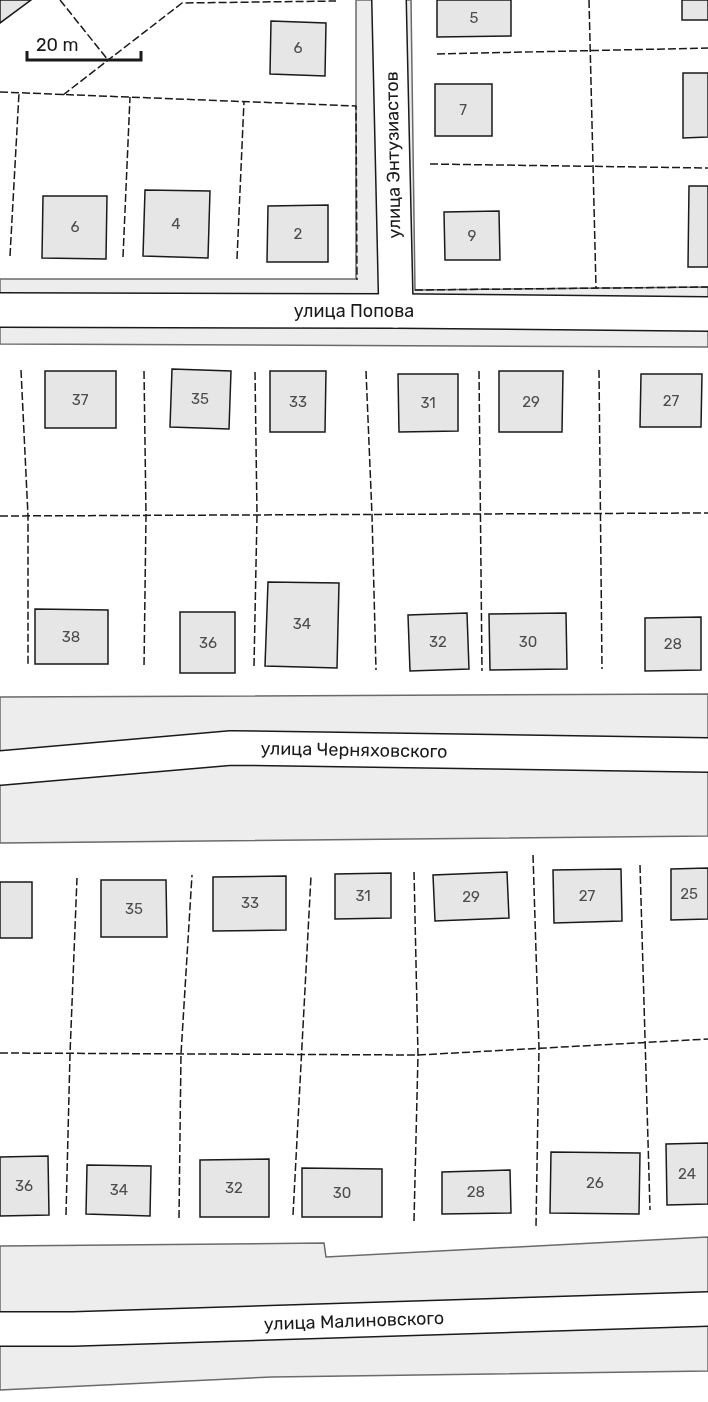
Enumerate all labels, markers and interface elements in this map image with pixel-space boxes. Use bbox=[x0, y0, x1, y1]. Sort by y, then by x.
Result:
house number: 5 bbox=[470, 9, 479, 27]
scale bar bbox=[27, 24, 141, 62]
text: 20 m bbox=[36, 34, 78, 56]
house number: 6 bbox=[293, 39, 303, 57]
street label: улица Энтузиастов bbox=[381, 71, 405, 239]
house number: 7 bbox=[459, 101, 467, 119]
house number: 4 bbox=[171, 215, 181, 233]
house number: 6 bbox=[70, 218, 80, 236]
house number: 2 bbox=[294, 225, 303, 243]
house number: 9 bbox=[468, 227, 477, 245]
street label: улица Попова bbox=[294, 300, 414, 322]
house number: 35 bbox=[191, 390, 209, 408]
house number: 37 bbox=[72, 391, 89, 409]
house number: 27 bbox=[663, 392, 680, 410]
house number: 33 bbox=[289, 393, 307, 411]
house number: 29 bbox=[522, 393, 540, 411]
house number: 31 bbox=[420, 394, 436, 412]
house number: 34 bbox=[293, 615, 311, 633]
house number: 38 bbox=[62, 628, 80, 646]
house number: 32 bbox=[429, 633, 447, 651]
house number: 30 bbox=[519, 633, 537, 651]
house number: 36 bbox=[199, 634, 217, 652]
house number: 28 bbox=[664, 635, 682, 653]
street label: улица Черняховского bbox=[260, 737, 448, 763]
house number: 25 bbox=[680, 885, 698, 903]
house number: 31 bbox=[355, 887, 371, 905]
house number: 27 bbox=[579, 887, 596, 905]
house number: 29 bbox=[462, 888, 480, 906]
house number: 33 bbox=[241, 894, 259, 912]
house number: 35 bbox=[125, 900, 143, 918]
house number: 24 bbox=[678, 1165, 696, 1183]
house number: 26 bbox=[586, 1174, 604, 1192]
house number: 36 bbox=[15, 1177, 33, 1195]
house number: 32 bbox=[225, 1179, 243, 1197]
house number: 34 bbox=[110, 1181, 128, 1199]
house number: 28 bbox=[467, 1183, 485, 1201]
house number: 30 bbox=[333, 1184, 351, 1202]
street label: улица Малиновского bbox=[263, 1307, 445, 1335]

